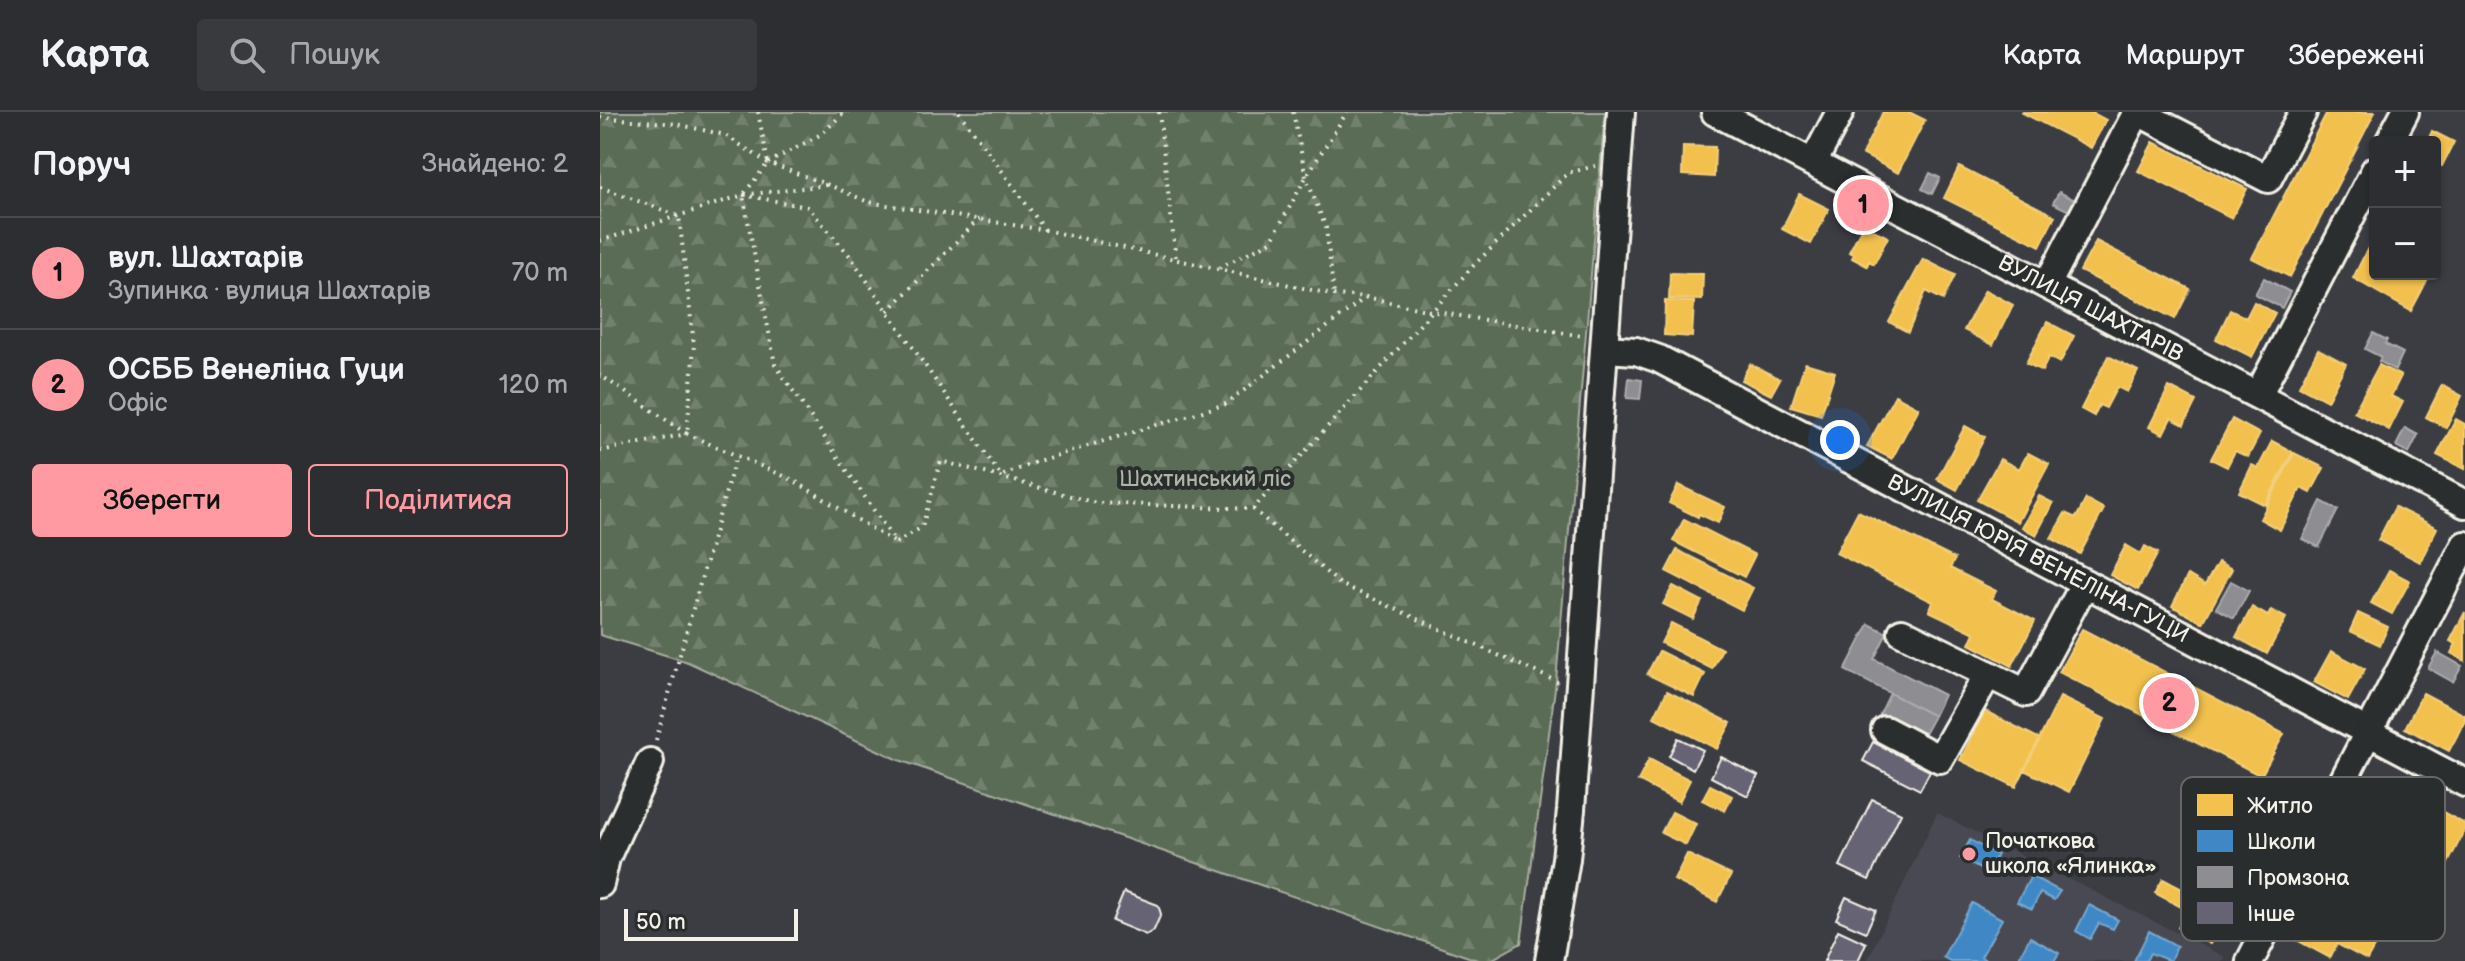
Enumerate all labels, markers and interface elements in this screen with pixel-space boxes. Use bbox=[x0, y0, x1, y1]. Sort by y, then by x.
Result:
search box bbox=[197, 19, 757, 91]
text: Карта bbox=[40, 33, 149, 78]
icon: search bbox=[225, 33, 269, 77]
text: Пошук bbox=[289, 37, 380, 73]
text: Карта bbox=[2003, 39, 2081, 72]
text: Маршрут bbox=[2125, 39, 2244, 72]
text: Збережені bbox=[2288, 39, 2425, 72]
map controls bbox=[2369, 136, 2441, 280]
button: + bbox=[2369, 136, 2441, 208]
text: Поруч bbox=[32, 144, 131, 185]
text: Знайдено: 2 bbox=[422, 149, 568, 180]
pin: 1 bbox=[1837, 175, 1889, 235]
button: − bbox=[2369, 208, 2441, 280]
text: вул. Шахтарів bbox=[108, 240, 304, 276]
street label: ВУЛИЦЯ ШАХТАРІВ bbox=[1994, 249, 2188, 368]
text: 1 bbox=[53, 258, 63, 289]
text: 70 m bbox=[511, 258, 568, 289]
text: Зупинка · вулиця Шахтарів bbox=[108, 276, 431, 307]
text: ОСББ Венеліна Гуци bbox=[108, 352, 405, 388]
text: 2 bbox=[50, 370, 66, 401]
text: 120 m bbox=[499, 370, 568, 401]
text: Офіс bbox=[108, 388, 168, 419]
your location bbox=[1820, 420, 1860, 460]
button: Зберегти bbox=[32, 464, 292, 537]
button: Поділитися bbox=[308, 464, 568, 537]
park label: Шахтинський ліс bbox=[1119, 466, 1291, 493]
street label: ВУЛИЦЯ ЮРІЯ ВЕНЕЛІНА-ГУЦИ bbox=[1883, 468, 2194, 649]
pin: 2 bbox=[2143, 673, 2195, 733]
legend bbox=[2181, 777, 2445, 941]
text: Житло bbox=[2247, 793, 2313, 820]
place label: Початкова школа «Ялинка» bbox=[1985, 828, 2157, 880]
text: Школи bbox=[2247, 829, 2316, 856]
marker: Початкова школа «Ялинка» bbox=[1960, 845, 1978, 863]
text: Промзона bbox=[2247, 865, 2349, 892]
text: Інше bbox=[2247, 901, 2295, 928]
scale bar bbox=[624, 905, 798, 941]
text: 50 m bbox=[636, 909, 686, 936]

